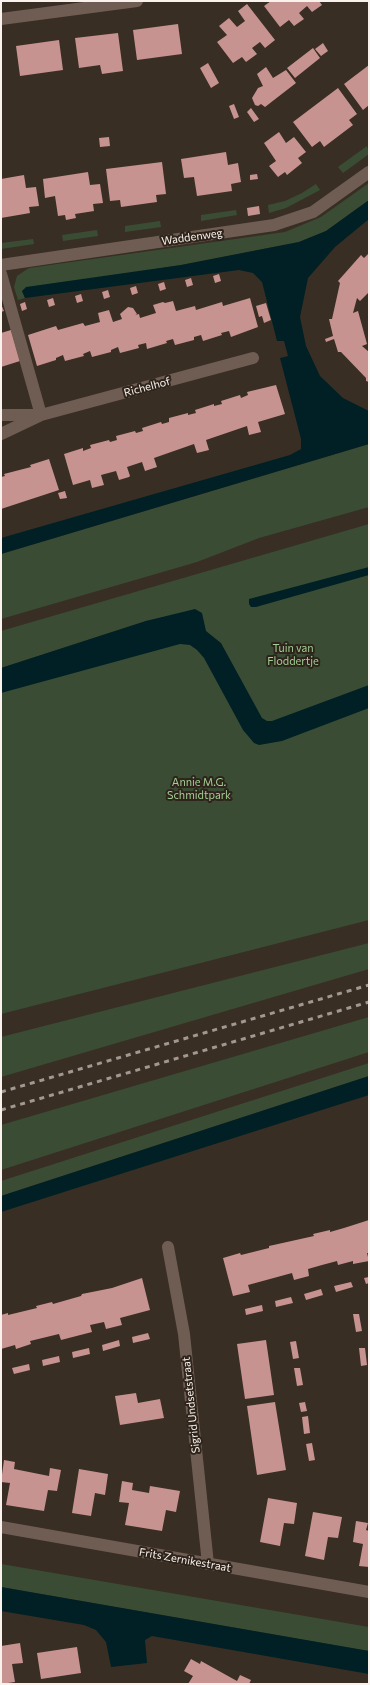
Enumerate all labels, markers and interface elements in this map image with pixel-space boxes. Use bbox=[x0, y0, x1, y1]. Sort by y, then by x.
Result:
street label: Waddenweg bbox=[161, 226, 223, 248]
street label: Richelhof bbox=[122, 374, 172, 400]
park label: Tuin van Floddertje bbox=[267, 641, 319, 667]
park label: Annie M.G. Schmidtpark bbox=[167, 775, 231, 801]
street label: Sigrid Undsetstraat bbox=[179, 1356, 203, 1454]
street label: Frits Zernikestraat bbox=[138, 1545, 232, 1575]

